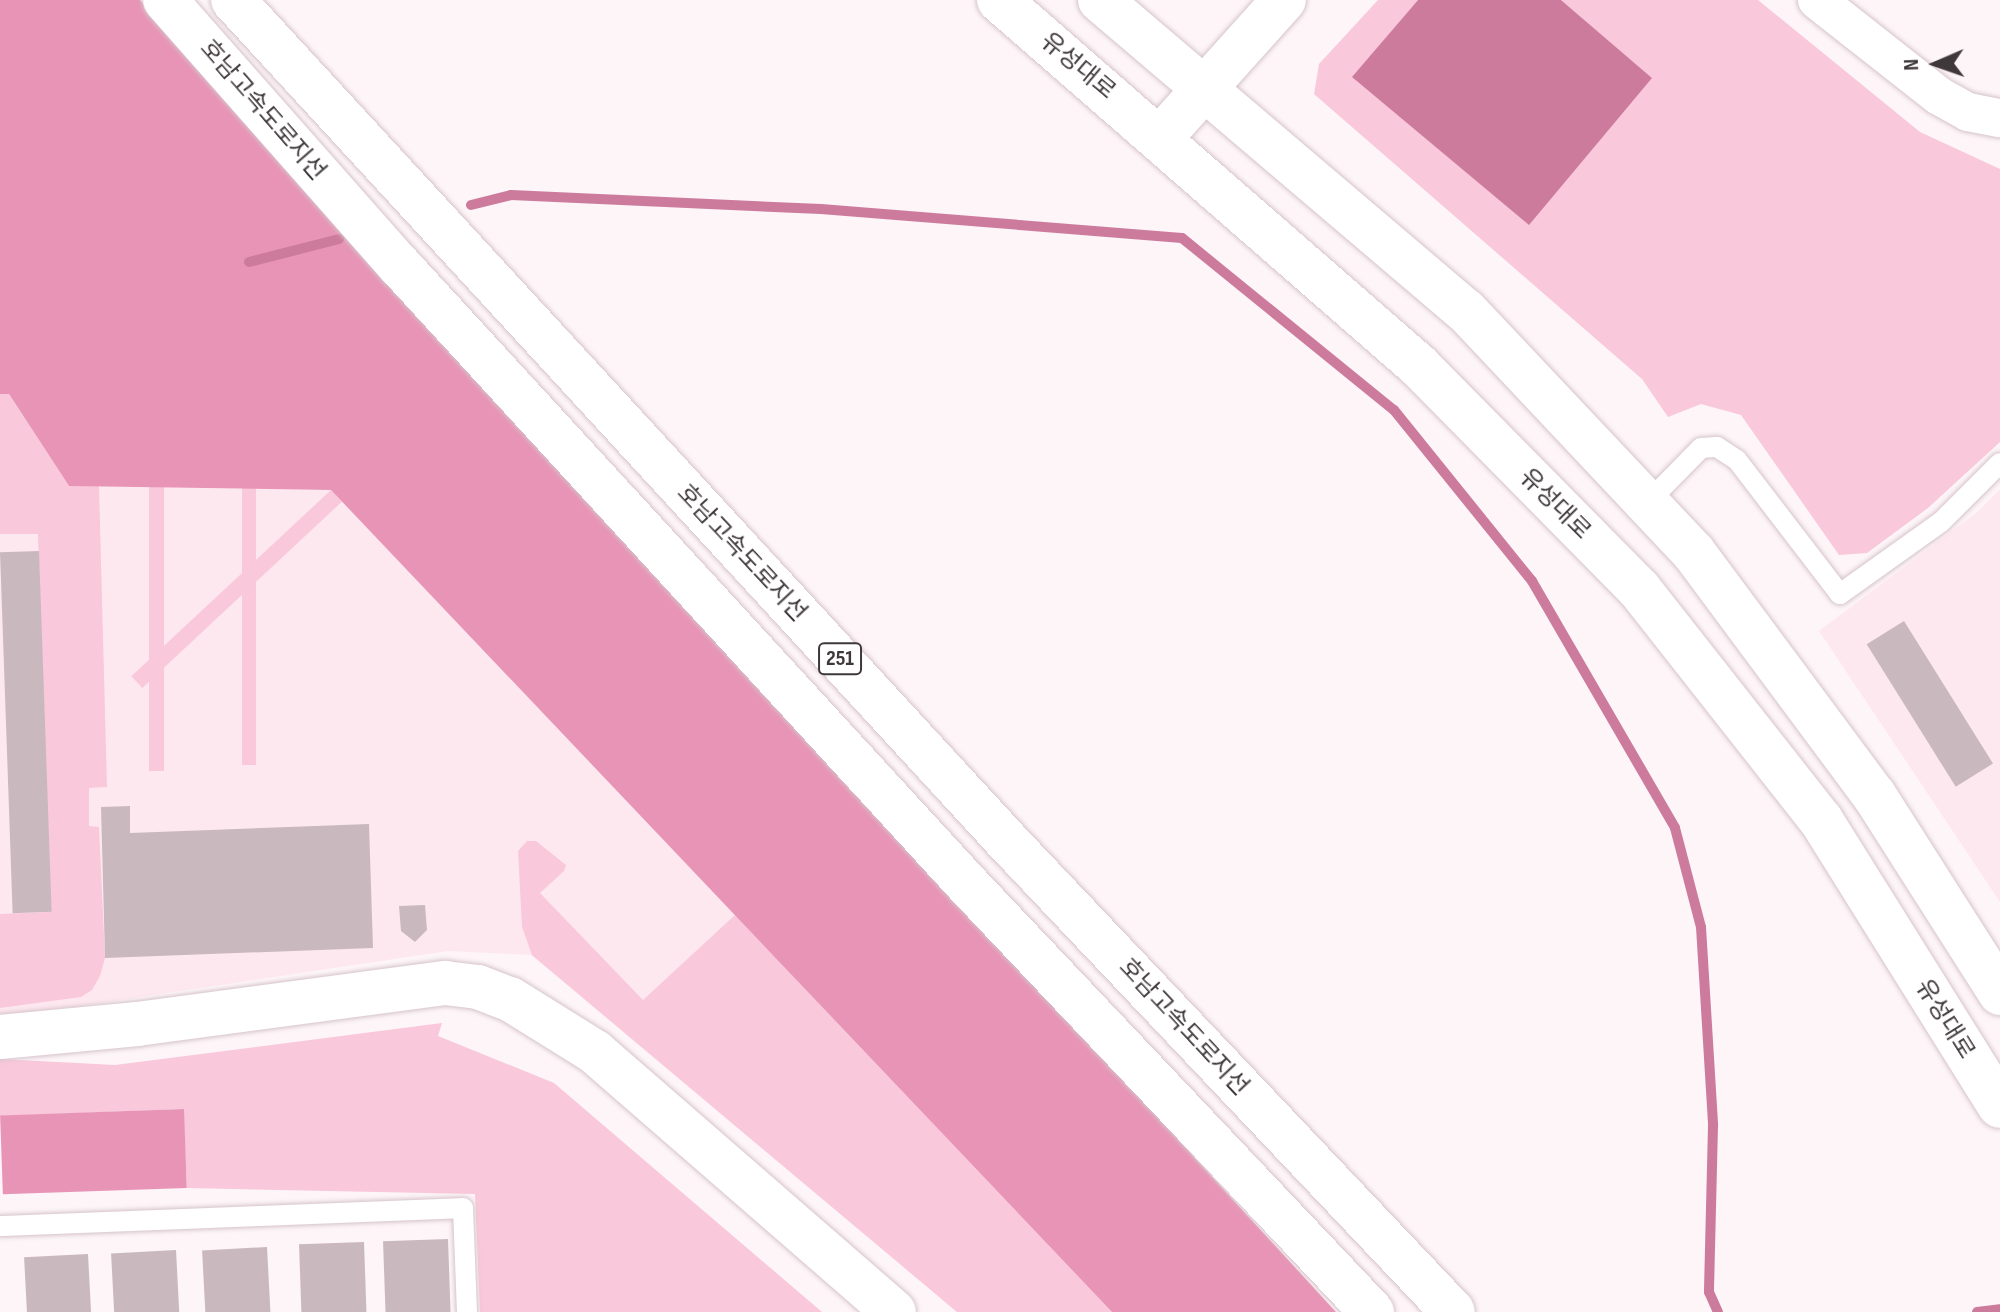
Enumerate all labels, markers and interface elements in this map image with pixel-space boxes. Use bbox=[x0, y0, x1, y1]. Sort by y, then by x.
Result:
north arrow bbox=[1896, 24, 1976, 104]
street label: 유성대로 bbox=[1035, 27, 1121, 105]
street label: 호남고속도로지선 bbox=[194, 34, 332, 186]
text: N bbox=[1898, 59, 1925, 71]
street label: 유성대로 bbox=[1514, 463, 1596, 545]
street label: 호남고속도로지선 bbox=[671, 479, 813, 627]
road number: 251 bbox=[818, 641, 862, 677]
street label: 호남고속도로지선 bbox=[1113, 953, 1255, 1101]
street label: 유성대로 bbox=[1909, 974, 1981, 1064]

